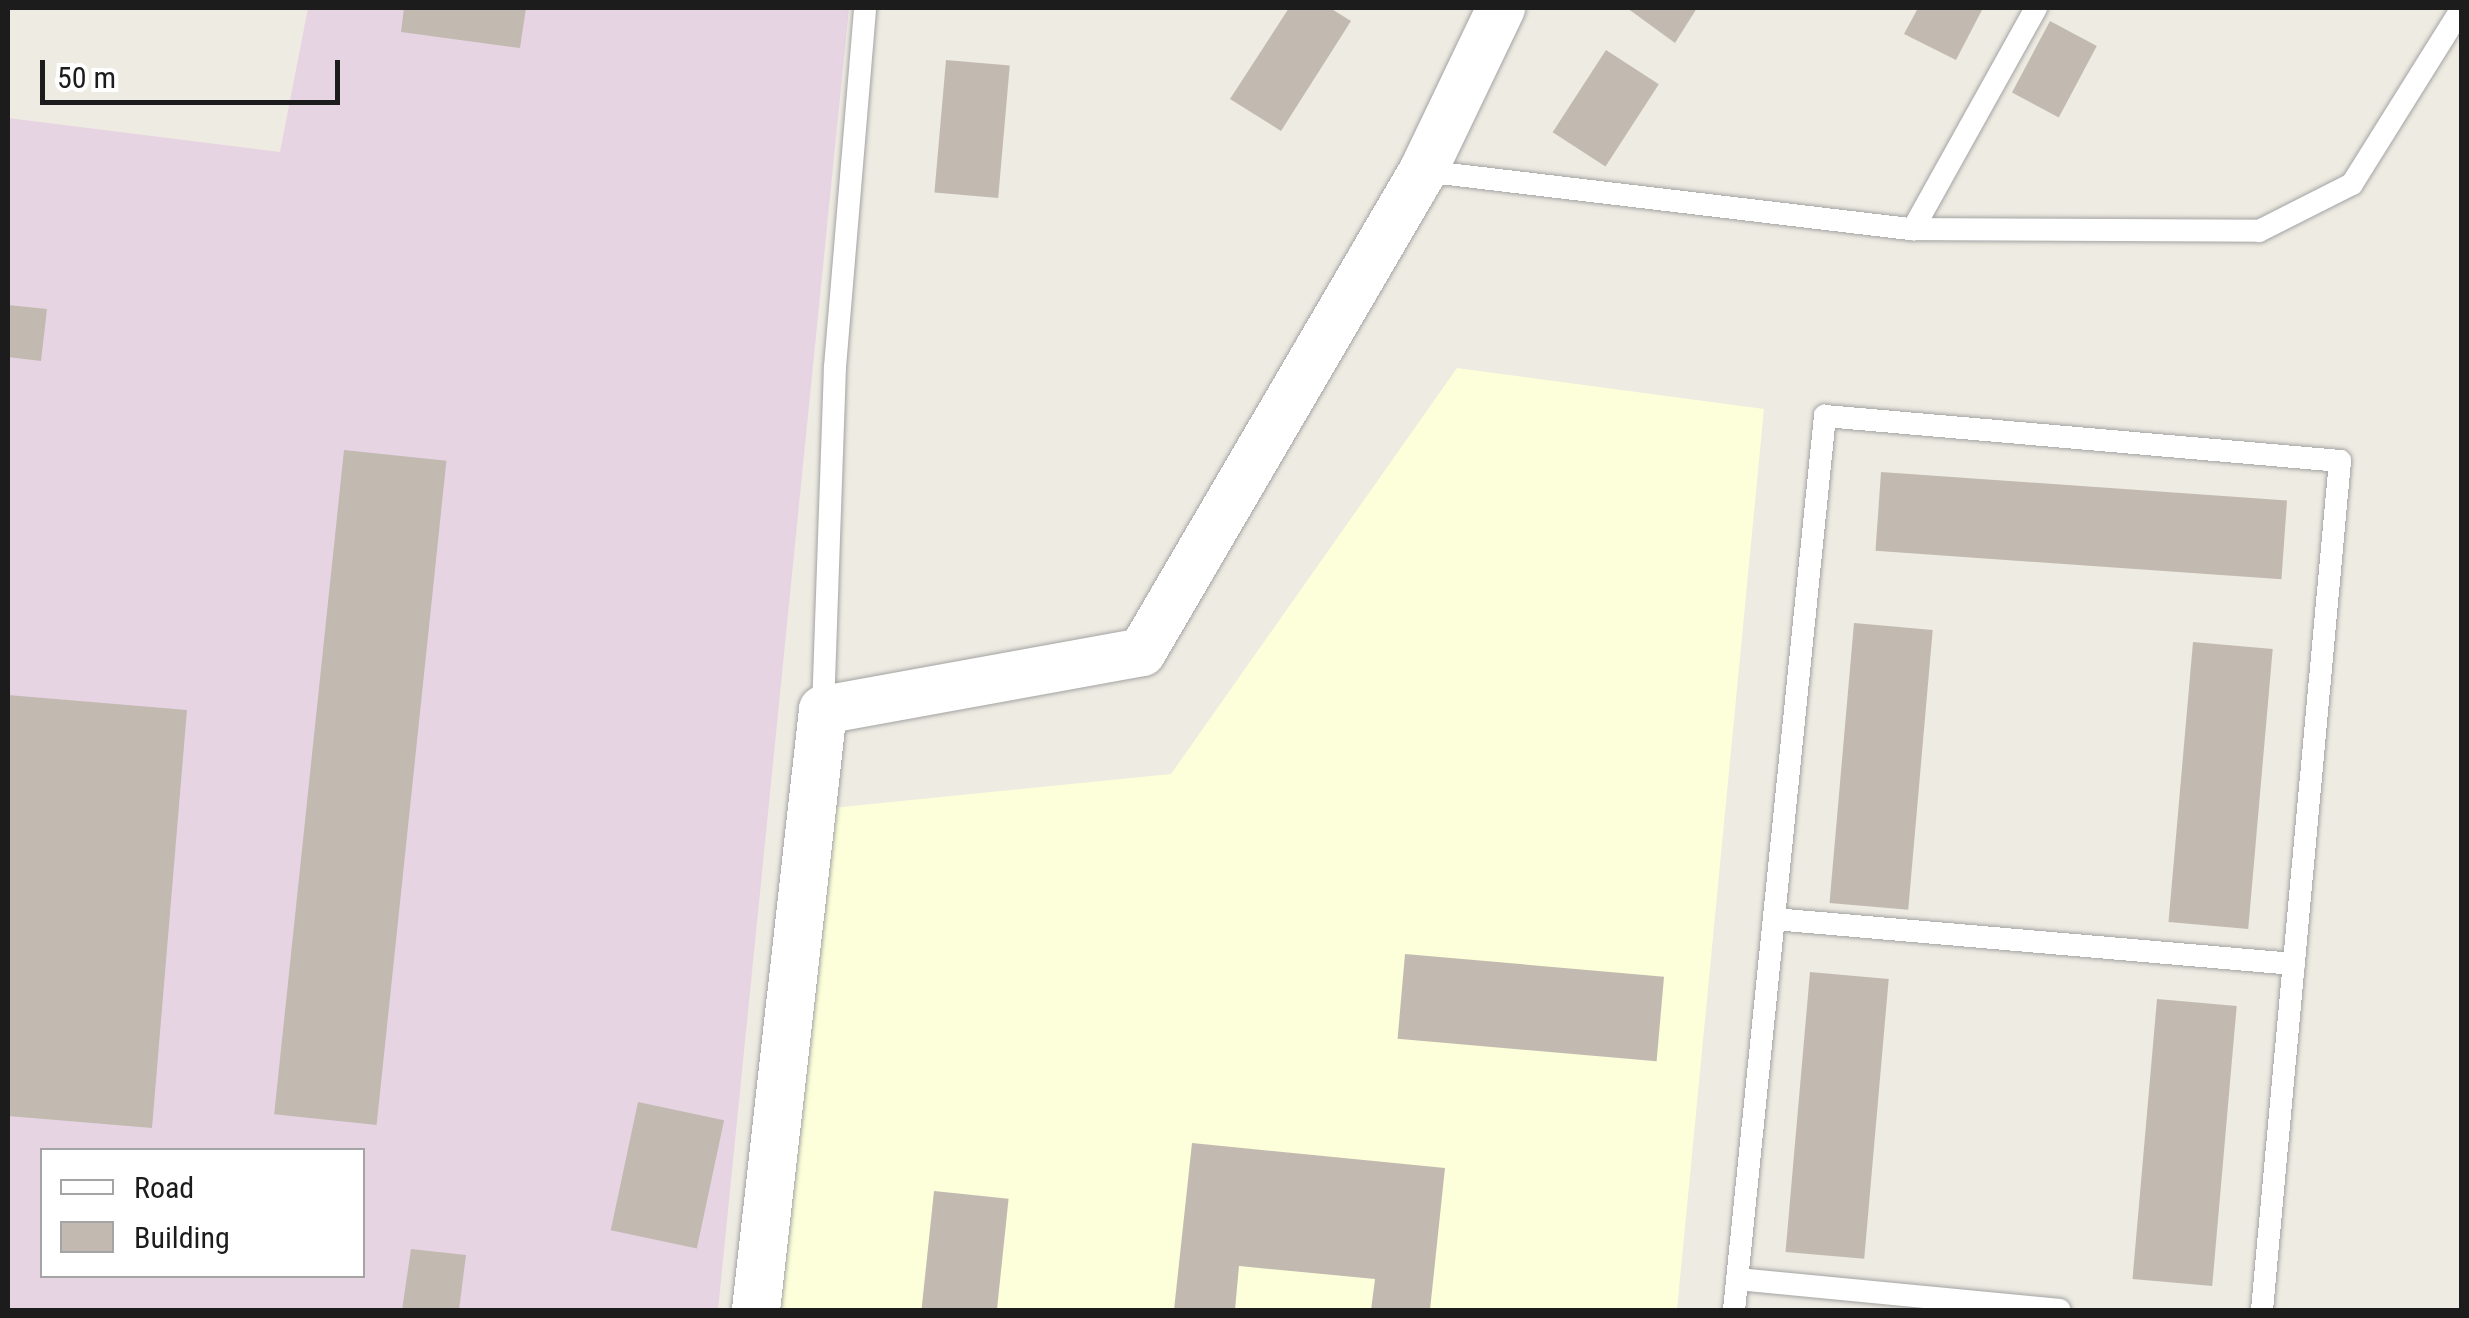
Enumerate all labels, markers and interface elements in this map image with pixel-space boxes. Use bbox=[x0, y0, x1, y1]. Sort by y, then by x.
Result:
scale bar bbox=[45, 40, 345, 102]
text: 50 m bbox=[57, 60, 116, 95]
legend bbox=[40, 1148, 365, 1278]
text: Road bbox=[134, 1170, 194, 1205]
text: Building bbox=[134, 1220, 230, 1255]

